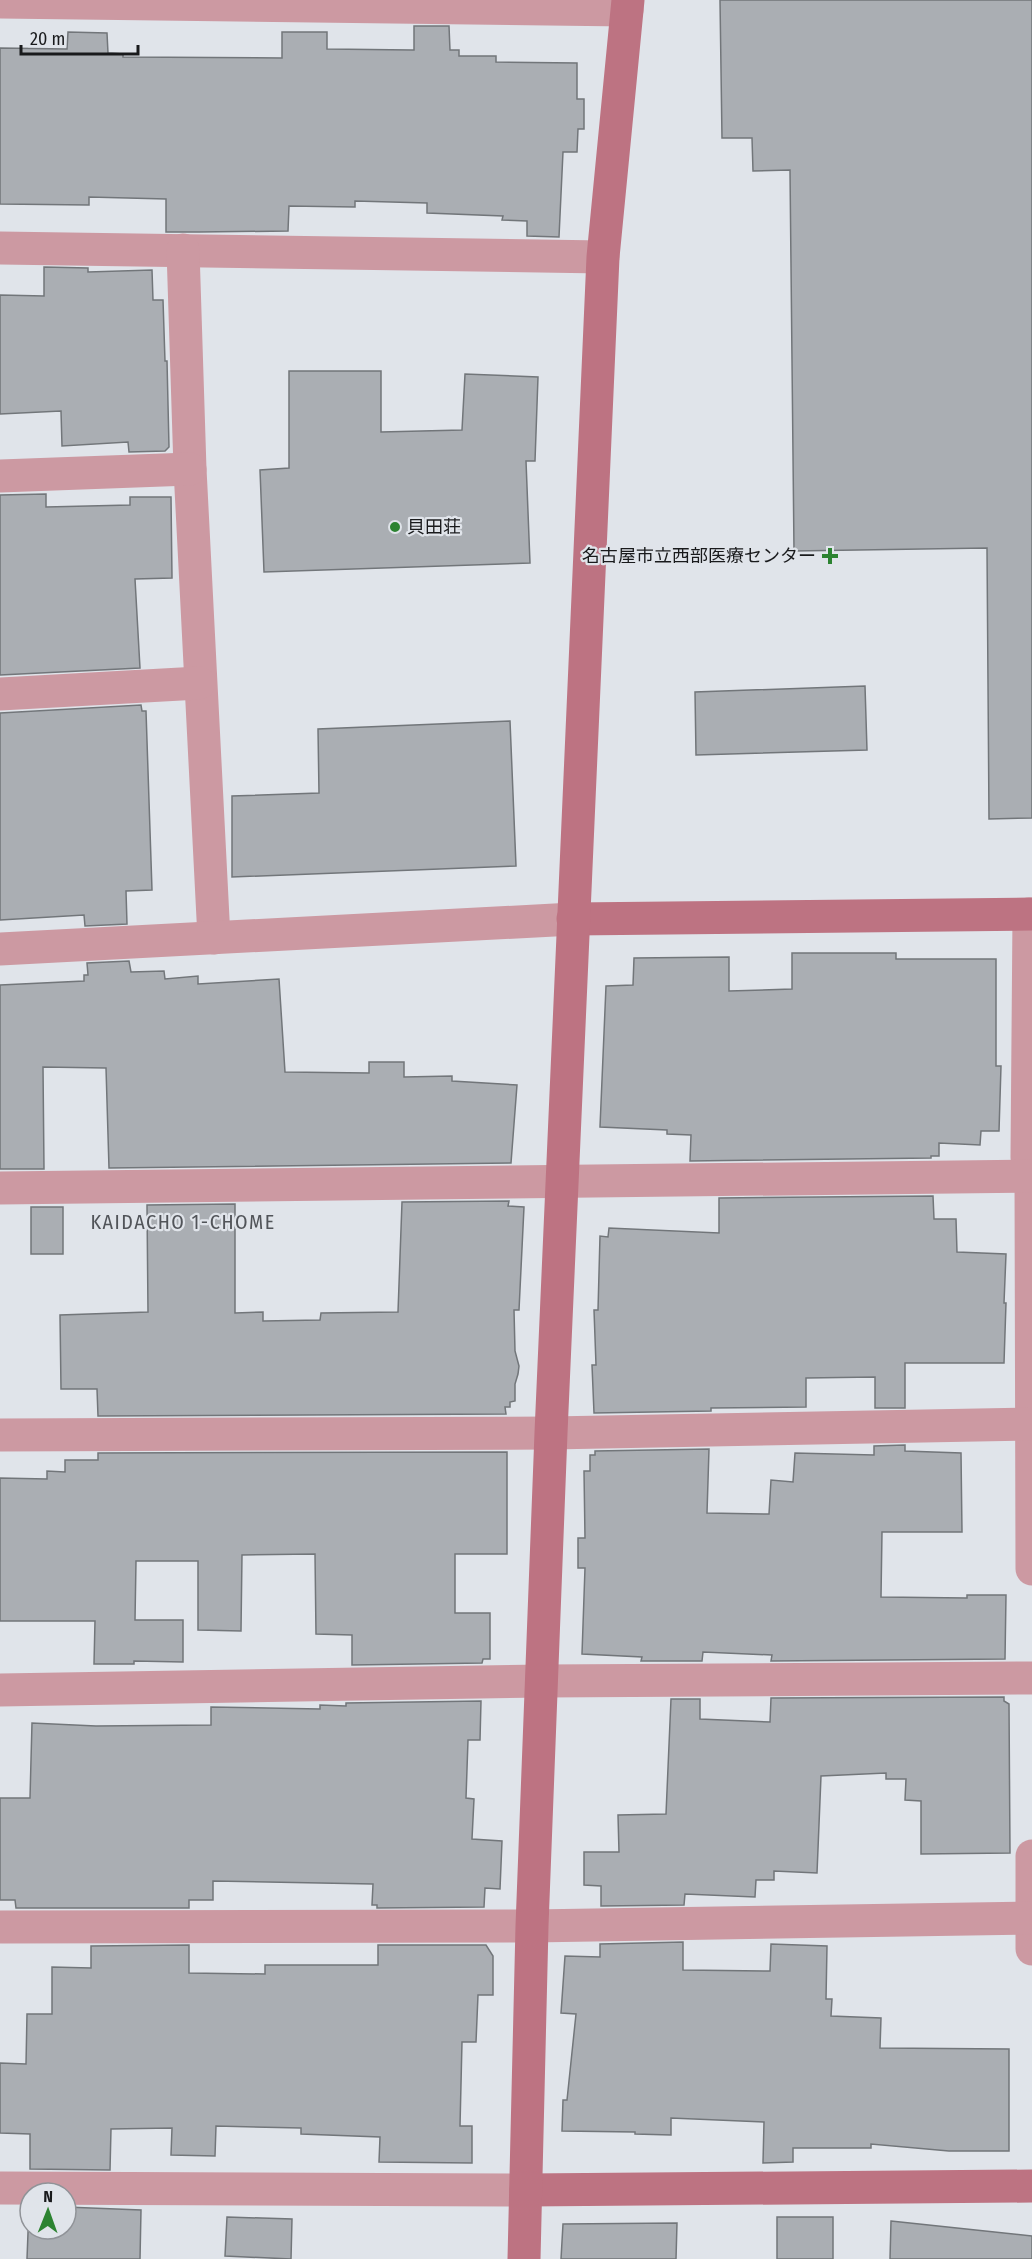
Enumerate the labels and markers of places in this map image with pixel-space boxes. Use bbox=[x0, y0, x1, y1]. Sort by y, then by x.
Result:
place label: 貝田荘 bbox=[407, 516, 461, 538]
marker: 貝田荘 bbox=[388, 520, 402, 534]
place label: 名古屋市立西部医療センター bbox=[582, 545, 816, 567]
marker: 名古屋市立西部医療センター bbox=[821, 547, 839, 565]

